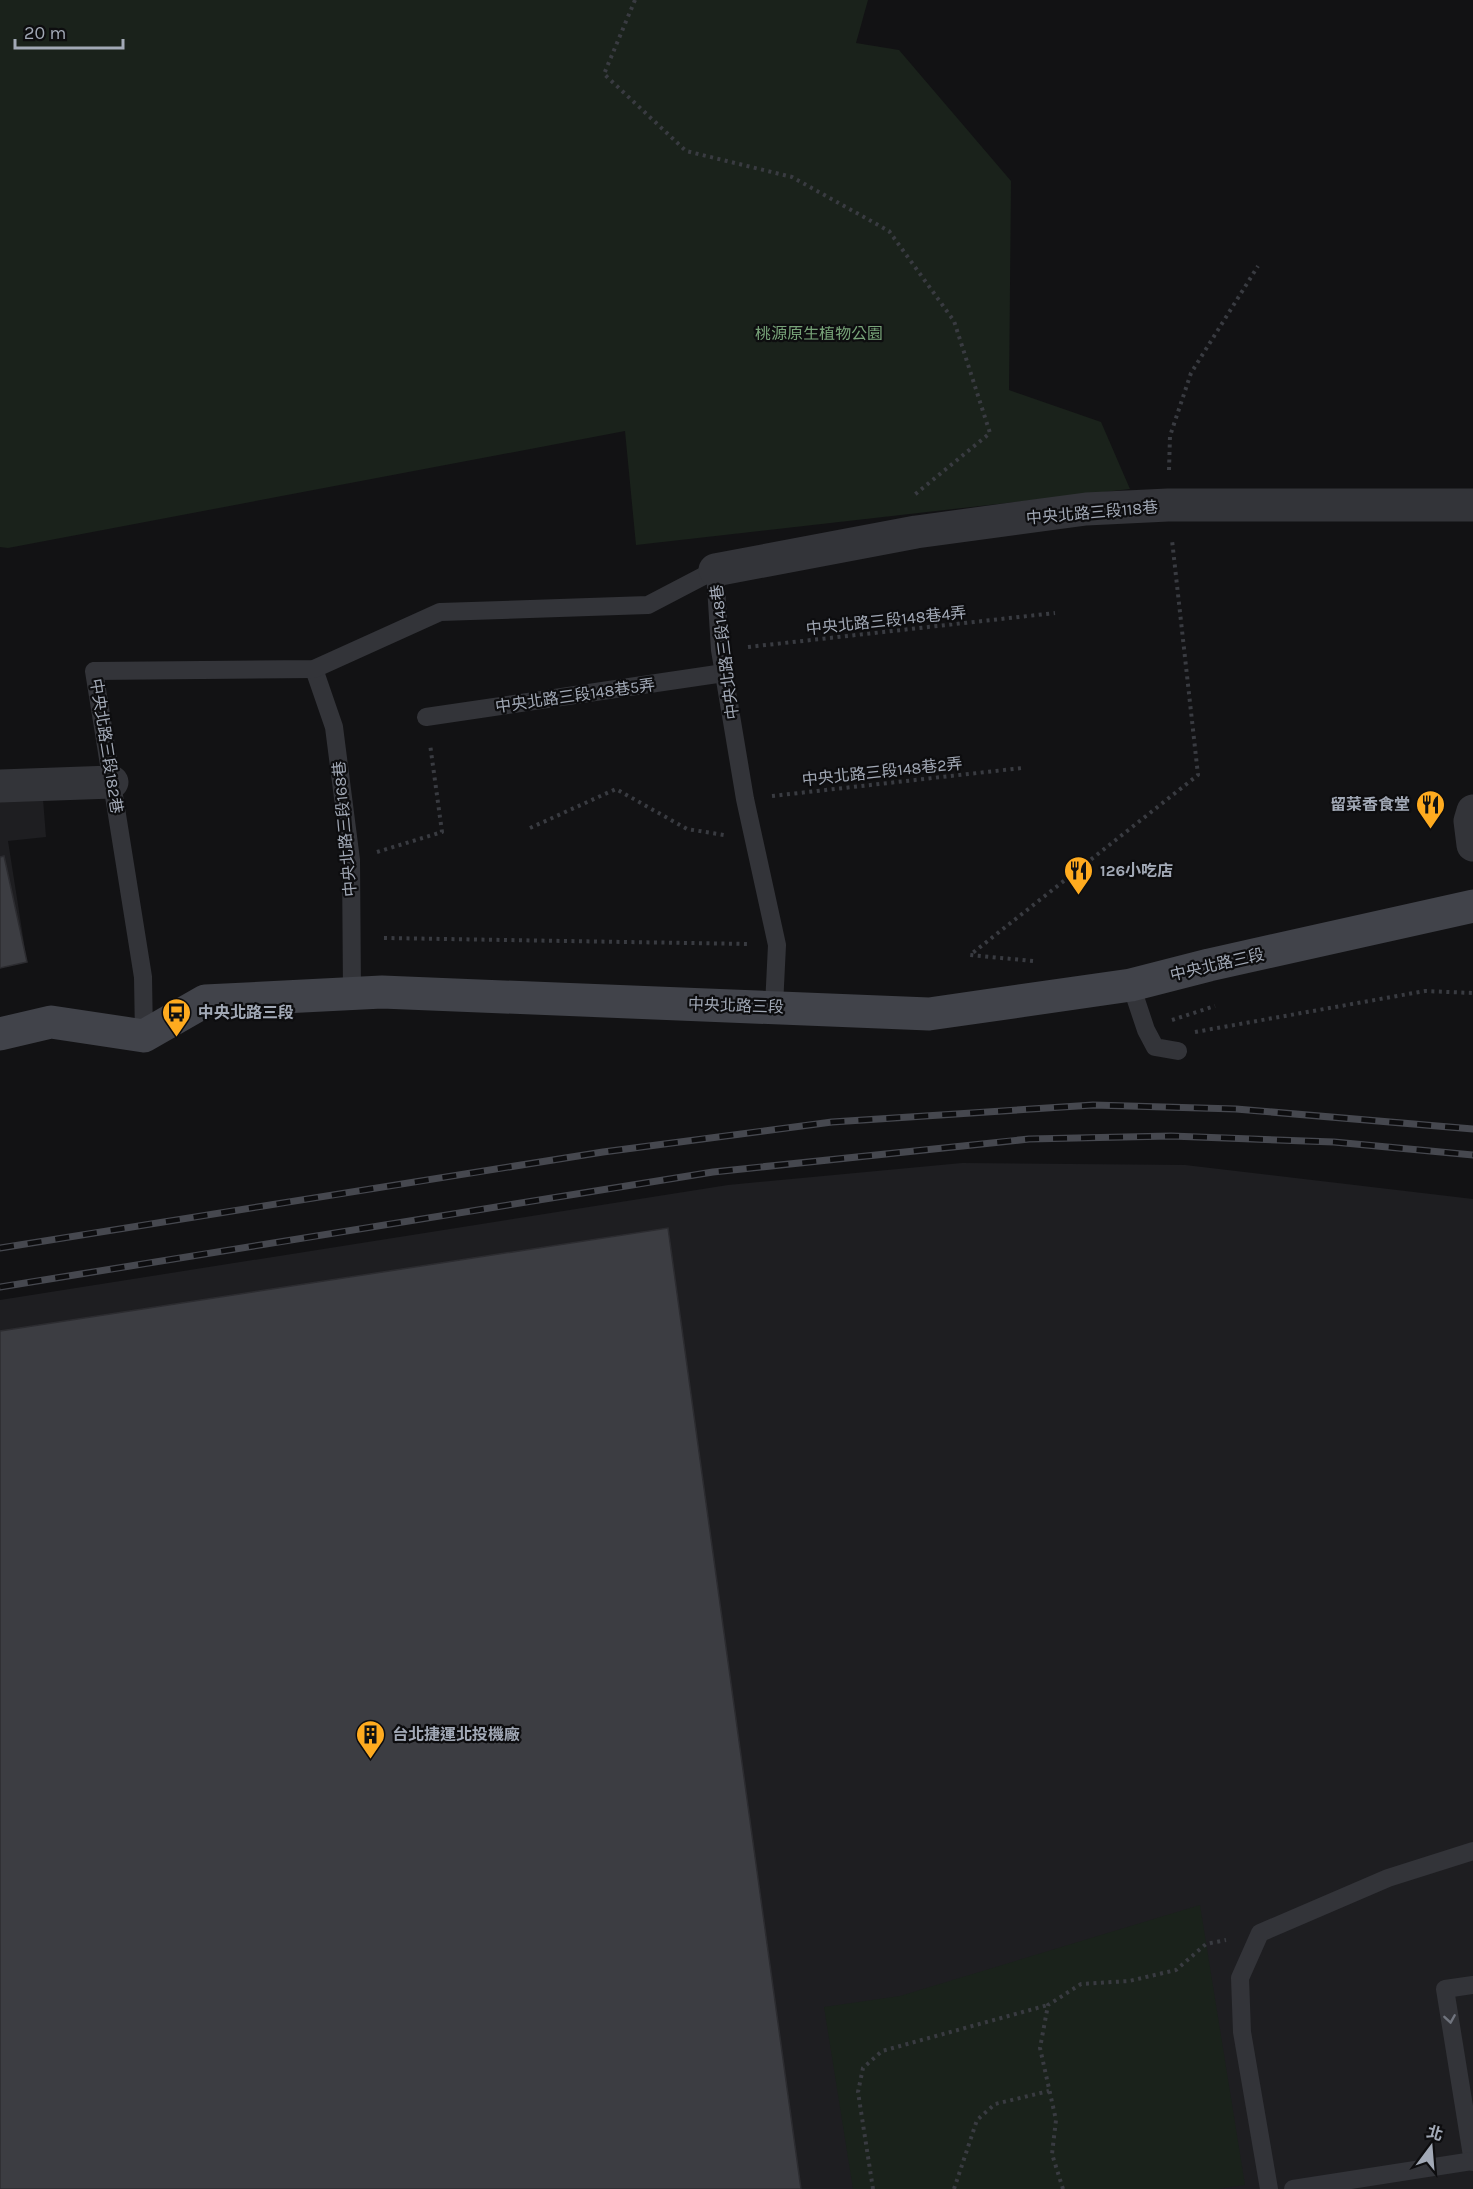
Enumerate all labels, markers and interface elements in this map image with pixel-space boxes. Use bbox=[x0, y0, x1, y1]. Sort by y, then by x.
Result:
scale bar bbox=[15, 12, 123, 50]
text: 20 m bbox=[24, 22, 66, 44]
park label: 桃源原生植物公園 bbox=[755, 324, 883, 343]
street label: 中央北路三段118巷 bbox=[1025, 497, 1159, 528]
street label: 中央北路三段148巷 bbox=[707, 583, 742, 721]
street label: 中央北路三段148巷4弄 bbox=[805, 603, 967, 638]
street label: 中央北路三段148巷5弄 bbox=[494, 675, 656, 716]
street label: 中央北路三段182巷 bbox=[86, 677, 127, 815]
street label: 中央北路三段148巷2弄 bbox=[801, 754, 963, 789]
street label: 中央北路三段168巷 bbox=[329, 760, 360, 898]
restaurant icon: 留菜香食堂 bbox=[1415, 788, 1447, 830]
place label: 留菜香食堂 bbox=[1330, 795, 1410, 814]
restaurant icon: 126小吃店 bbox=[1063, 854, 1095, 896]
place label: 126小吃店 bbox=[1100, 861, 1173, 880]
street label: 中央北路三段 bbox=[1168, 944, 1266, 985]
street label: 中央北路三段 bbox=[688, 994, 784, 1017]
bus stop icon: 中央北路三段 bbox=[161, 996, 193, 1038]
place label: 中央北路三段 bbox=[198, 1003, 294, 1022]
building icon: 台北捷運北投機廠 bbox=[355, 1718, 387, 1760]
place label: 台北捷運北投機廠 bbox=[392, 1725, 520, 1744]
one-way arrow bbox=[1444, 2014, 1456, 2024]
north arrow bbox=[1401, 2117, 1461, 2177]
text: 北 bbox=[1425, 2122, 1445, 2144]

